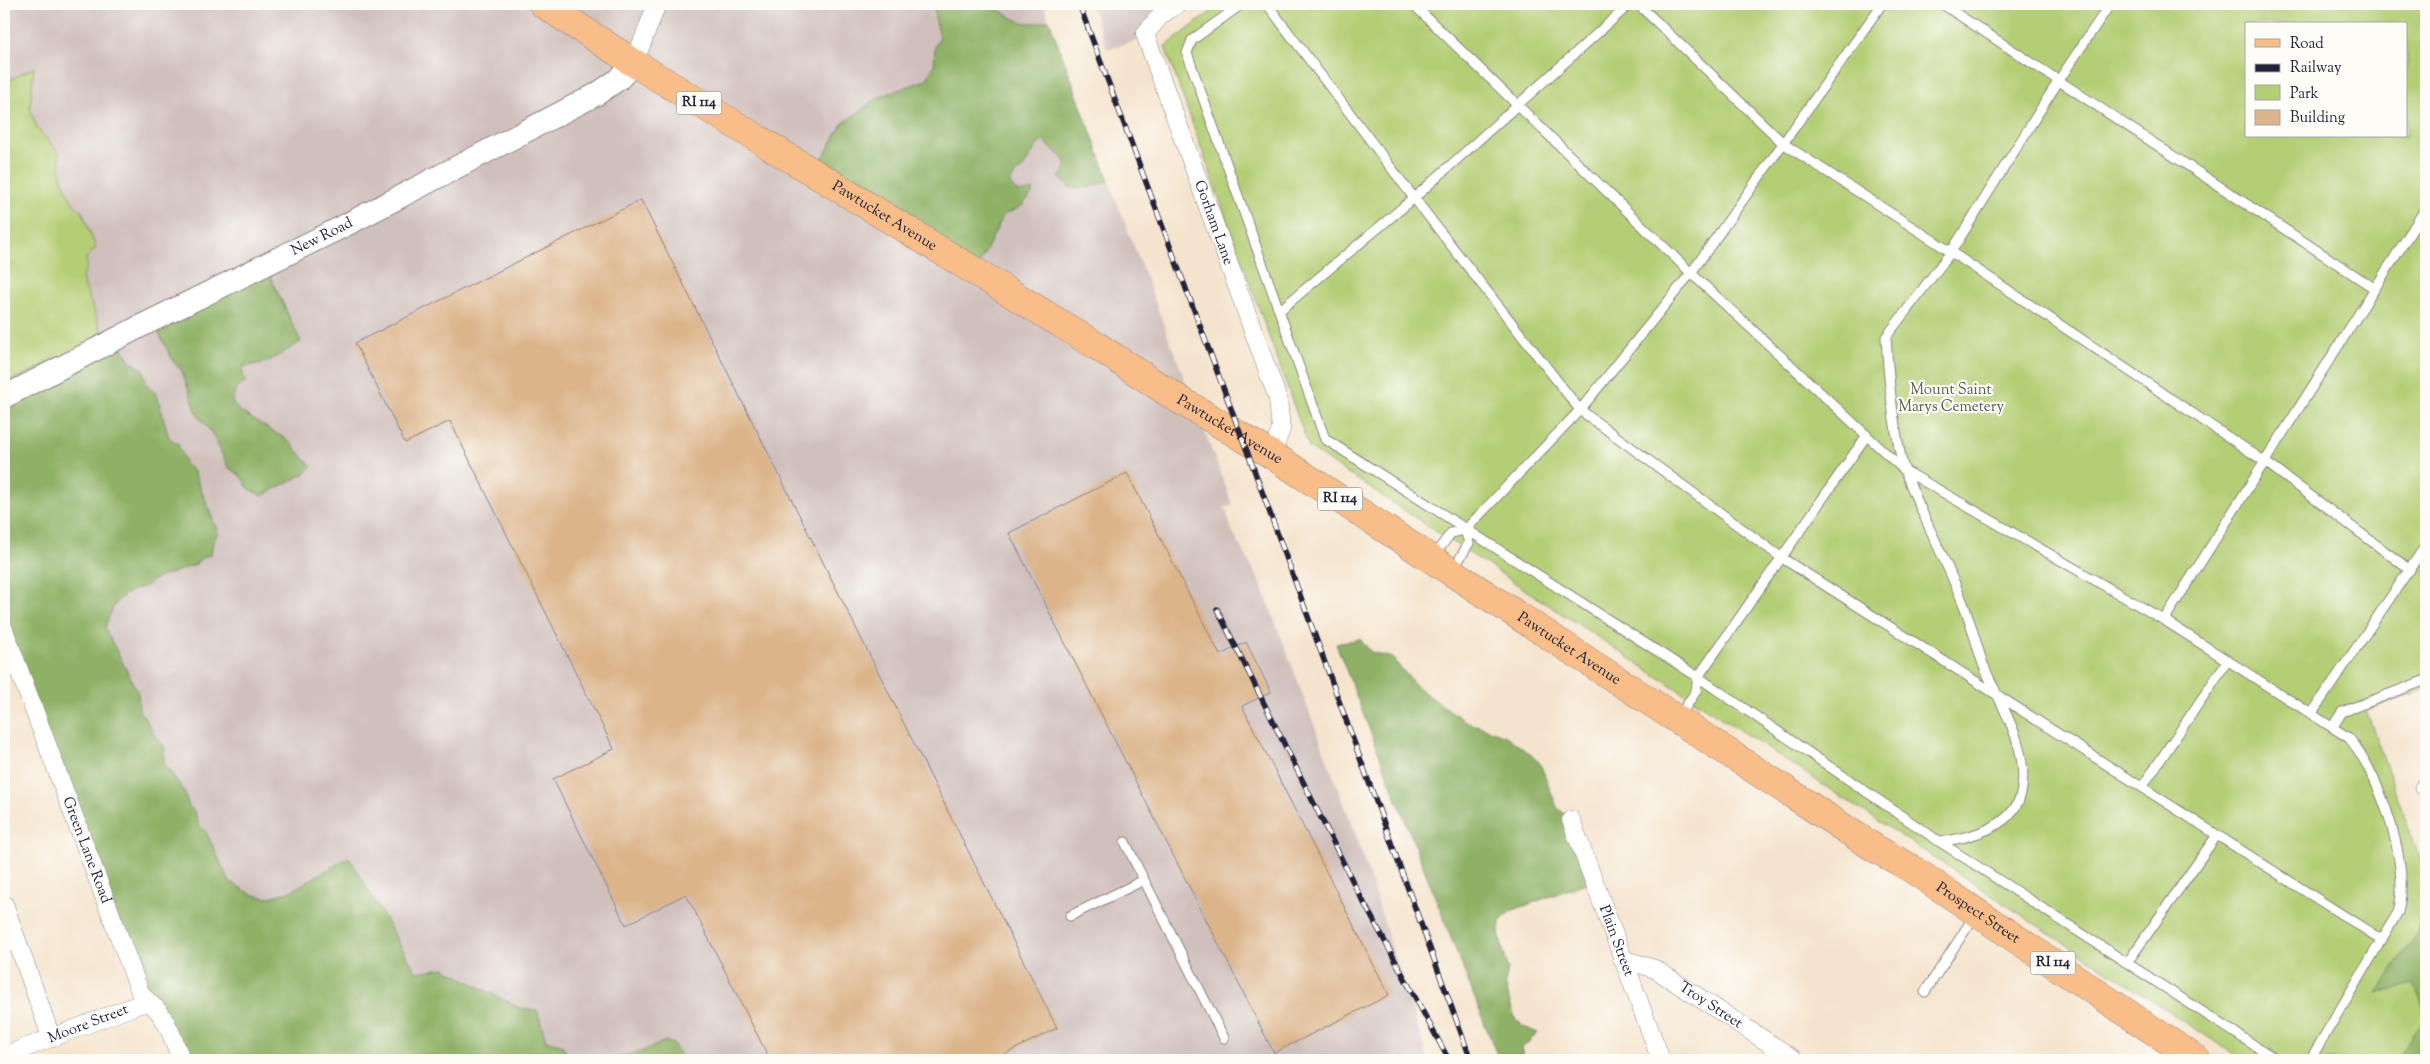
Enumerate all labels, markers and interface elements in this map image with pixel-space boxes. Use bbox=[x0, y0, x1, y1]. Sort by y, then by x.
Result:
legend bbox=[2245, 22, 2408, 138]
text: Road bbox=[2290, 34, 2324, 55]
text: Railway bbox=[2290, 58, 2342, 79]
text: Park bbox=[2290, 84, 2319, 105]
road number: RI 114 bbox=[676, 92, 722, 115]
text: Building bbox=[2290, 108, 2345, 129]
street label: Pawtucket Avenue bbox=[828, 176, 941, 256]
street label: Gorham Lane bbox=[1189, 177, 1239, 268]
street label: New Road bbox=[287, 212, 357, 261]
park label: Mount Saint Marys Cemetery bbox=[1898, 380, 2004, 418]
street label: Pawtucket Avenue bbox=[1173, 390, 1287, 470]
road number: RI 114 bbox=[1318, 488, 1362, 510]
street label: Pawtucket Avenue bbox=[1513, 607, 1625, 690]
street label: Green Lane Road bbox=[57, 794, 116, 907]
street label: Prospect Street bbox=[1932, 877, 2024, 949]
street label: Plain Street bbox=[1593, 902, 1639, 979]
road number: RI 114 bbox=[2030, 951, 2076, 974]
street label: Troy Street bbox=[1675, 977, 1747, 1034]
street label: Moore Street bbox=[45, 999, 131, 1049]

